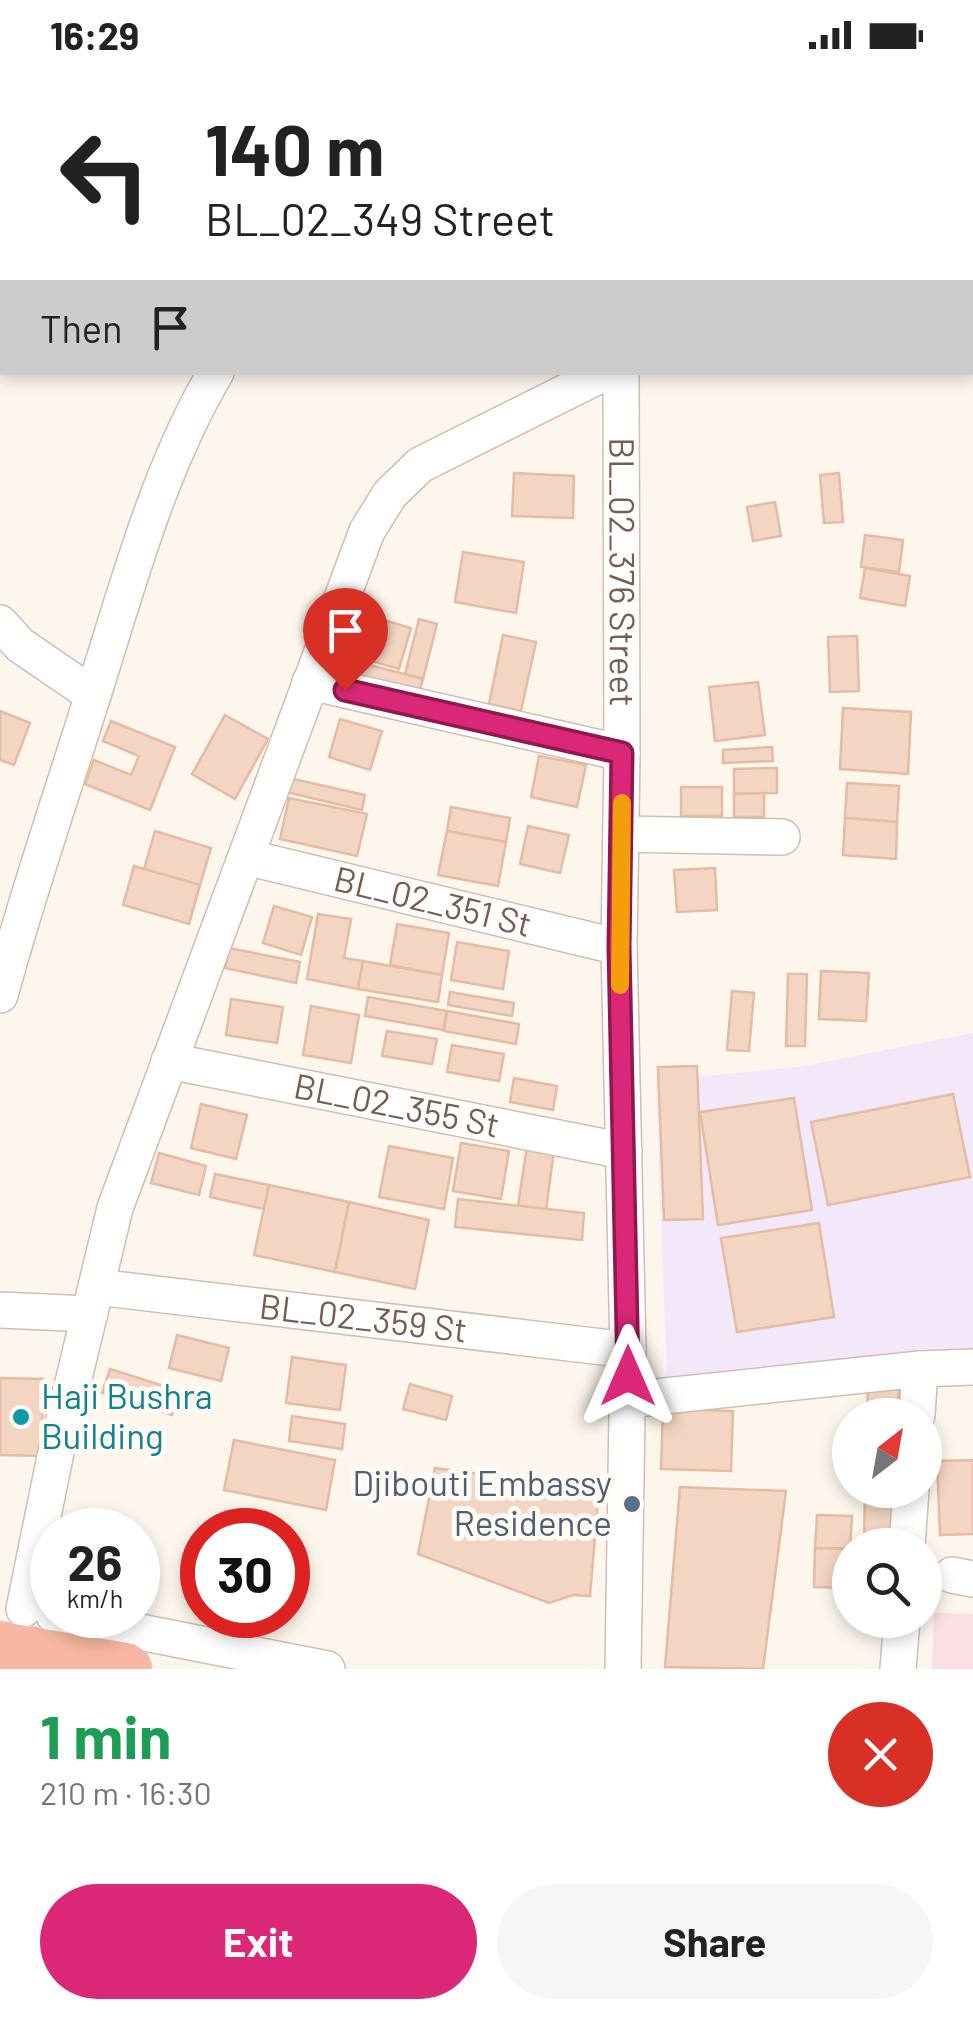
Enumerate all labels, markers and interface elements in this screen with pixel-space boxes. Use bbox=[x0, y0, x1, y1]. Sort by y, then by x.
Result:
text: 16:29 bbox=[50, 12, 139, 58]
text: 140 m bbox=[205, 106, 384, 190]
icon: left bbox=[40, 110, 170, 240]
text: BL_02_349 Street bbox=[205, 191, 555, 245]
icon: arrive bbox=[143, 300, 198, 355]
text: Then bbox=[40, 305, 123, 351]
street label: BL_02_376 Street bbox=[602, 437, 645, 707]
pin bbox=[303, 588, 388, 691]
icon: arrive bbox=[318, 603, 373, 658]
street label: BL_02_351 St bbox=[330, 856, 536, 944]
street label: BL_02_355 St bbox=[291, 1063, 503, 1145]
street label: BL_02_359 St bbox=[257, 1283, 470, 1350]
position arrow bbox=[576, 1324, 680, 1428]
place label: Haji Bushra Building bbox=[41, 1374, 213, 1456]
north arrow bbox=[832, 1398, 942, 1508]
map controls bbox=[832, 1398, 942, 1638]
marker: Haji Bushra Building bbox=[10, 1406, 32, 1428]
place label: Djibouti Embassy Residence bbox=[352, 1461, 612, 1543]
marker: Djibouti Embassy Residence bbox=[621, 1493, 643, 1515]
speed limit sign: 30 bbox=[180, 1508, 310, 1638]
button: search bbox=[832, 1528, 942, 1638]
text: 26 bbox=[68, 1531, 122, 1591]
text: km/h bbox=[67, 1583, 123, 1613]
text: 1 min bbox=[40, 1699, 171, 1771]
button: close bbox=[828, 1702, 933, 1807]
text: 210 m · 16:30 bbox=[40, 1773, 211, 1811]
button: Exit bbox=[40, 1884, 477, 1999]
button: Share bbox=[497, 1884, 933, 1999]

